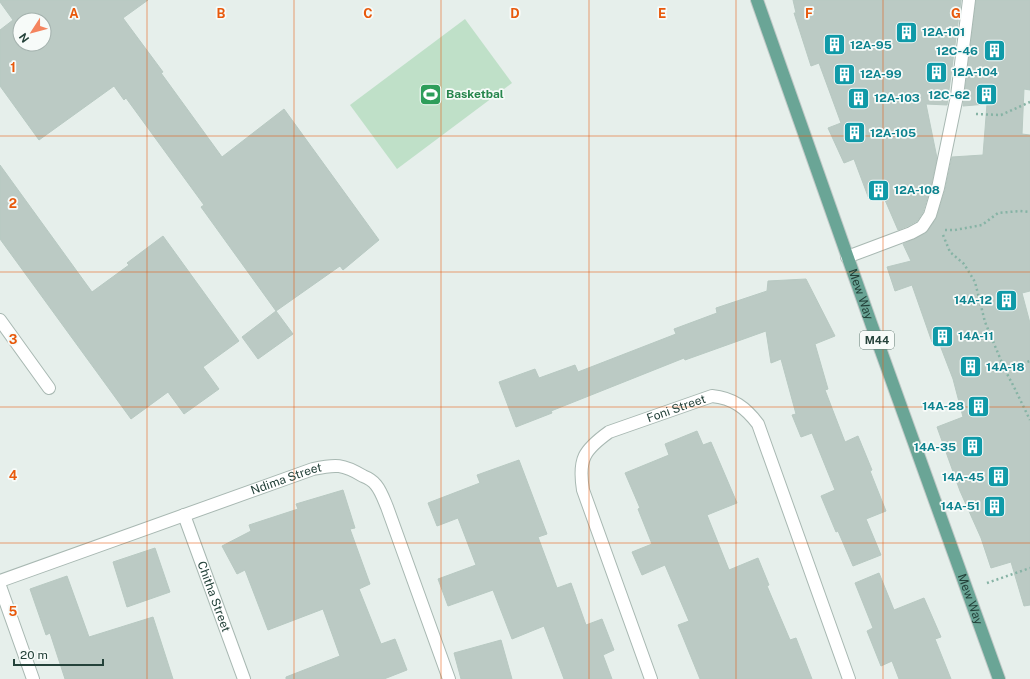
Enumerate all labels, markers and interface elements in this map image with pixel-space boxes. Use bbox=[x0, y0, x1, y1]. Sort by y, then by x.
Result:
text: A bbox=[69, 6, 79, 21]
text: B bbox=[217, 6, 226, 21]
text: C bbox=[363, 6, 373, 21]
text: D bbox=[510, 6, 520, 21]
text: E bbox=[658, 6, 666, 21]
text: F bbox=[805, 6, 813, 21]
text: G bbox=[951, 6, 961, 21]
north arrow bbox=[12, 12, 52, 52]
building icon: 12A-101 bbox=[894, 19, 920, 45]
place label: 12A-101 bbox=[922, 25, 965, 39]
text: N bbox=[17, 31, 31, 45]
building icon: 12A-95 bbox=[821, 32, 847, 58]
place label: 12A-95 bbox=[850, 38, 892, 52]
building icon: 12C-46 bbox=[981, 38, 1007, 64]
place label: 12C-46 bbox=[936, 44, 978, 58]
building icon: 12A-104 bbox=[923, 59, 949, 85]
text: 1 bbox=[10, 60, 16, 75]
building icon: 12A-99 bbox=[831, 61, 857, 87]
place label: 12A-104 bbox=[952, 65, 998, 79]
place label: 12A-99 bbox=[860, 67, 902, 81]
sports icon: Basketbal bbox=[418, 81, 444, 107]
building icon: 12C-62 bbox=[973, 82, 999, 108]
building icon: 12A-103 bbox=[845, 85, 871, 111]
place label: Basketbal bbox=[446, 87, 504, 101]
place label: 12C-62 bbox=[928, 88, 970, 102]
place label: 12A-103 bbox=[874, 91, 920, 105]
building icon: 12A-105 bbox=[841, 120, 867, 146]
place label: 12A-105 bbox=[870, 126, 916, 140]
building icon: 12A-108 bbox=[865, 177, 891, 203]
place label: 12A-108 bbox=[894, 183, 940, 197]
text: 2 bbox=[9, 196, 17, 211]
street label: Mew Way bbox=[845, 267, 876, 322]
building icon: 14A-12 bbox=[994, 287, 1020, 313]
place label: 14A-12 bbox=[954, 293, 992, 307]
building icon: 14A-11 bbox=[929, 323, 955, 349]
place label: 14A-11 bbox=[958, 329, 994, 343]
road number: M44 bbox=[860, 331, 894, 349]
text: 3 bbox=[9, 332, 18, 347]
building icon: 14A-18 bbox=[958, 354, 984, 380]
place label: 14A-18 bbox=[986, 360, 1024, 374]
street label: Foni Street bbox=[645, 392, 708, 425]
building icon: 14A-28 bbox=[966, 393, 992, 419]
place label: 14A-28 bbox=[922, 399, 964, 413]
building icon: 14A-35 bbox=[959, 434, 985, 460]
place label: 14A-35 bbox=[914, 440, 956, 454]
street label: Ndima Street bbox=[249, 460, 323, 498]
building icon: 14A-45 bbox=[986, 464, 1012, 490]
text: 4 bbox=[9, 468, 18, 483]
place label: 14A-45 bbox=[942, 470, 984, 484]
building icon: 14A-51 bbox=[982, 493, 1008, 519]
place label: 14A-51 bbox=[941, 499, 980, 513]
street label: Chitha Street bbox=[195, 559, 233, 634]
street label: Mew Way bbox=[955, 572, 986, 627]
text: 5 bbox=[9, 604, 18, 619]
scale bar bbox=[14, 641, 103, 667]
text: 20 m bbox=[20, 648, 48, 662]

